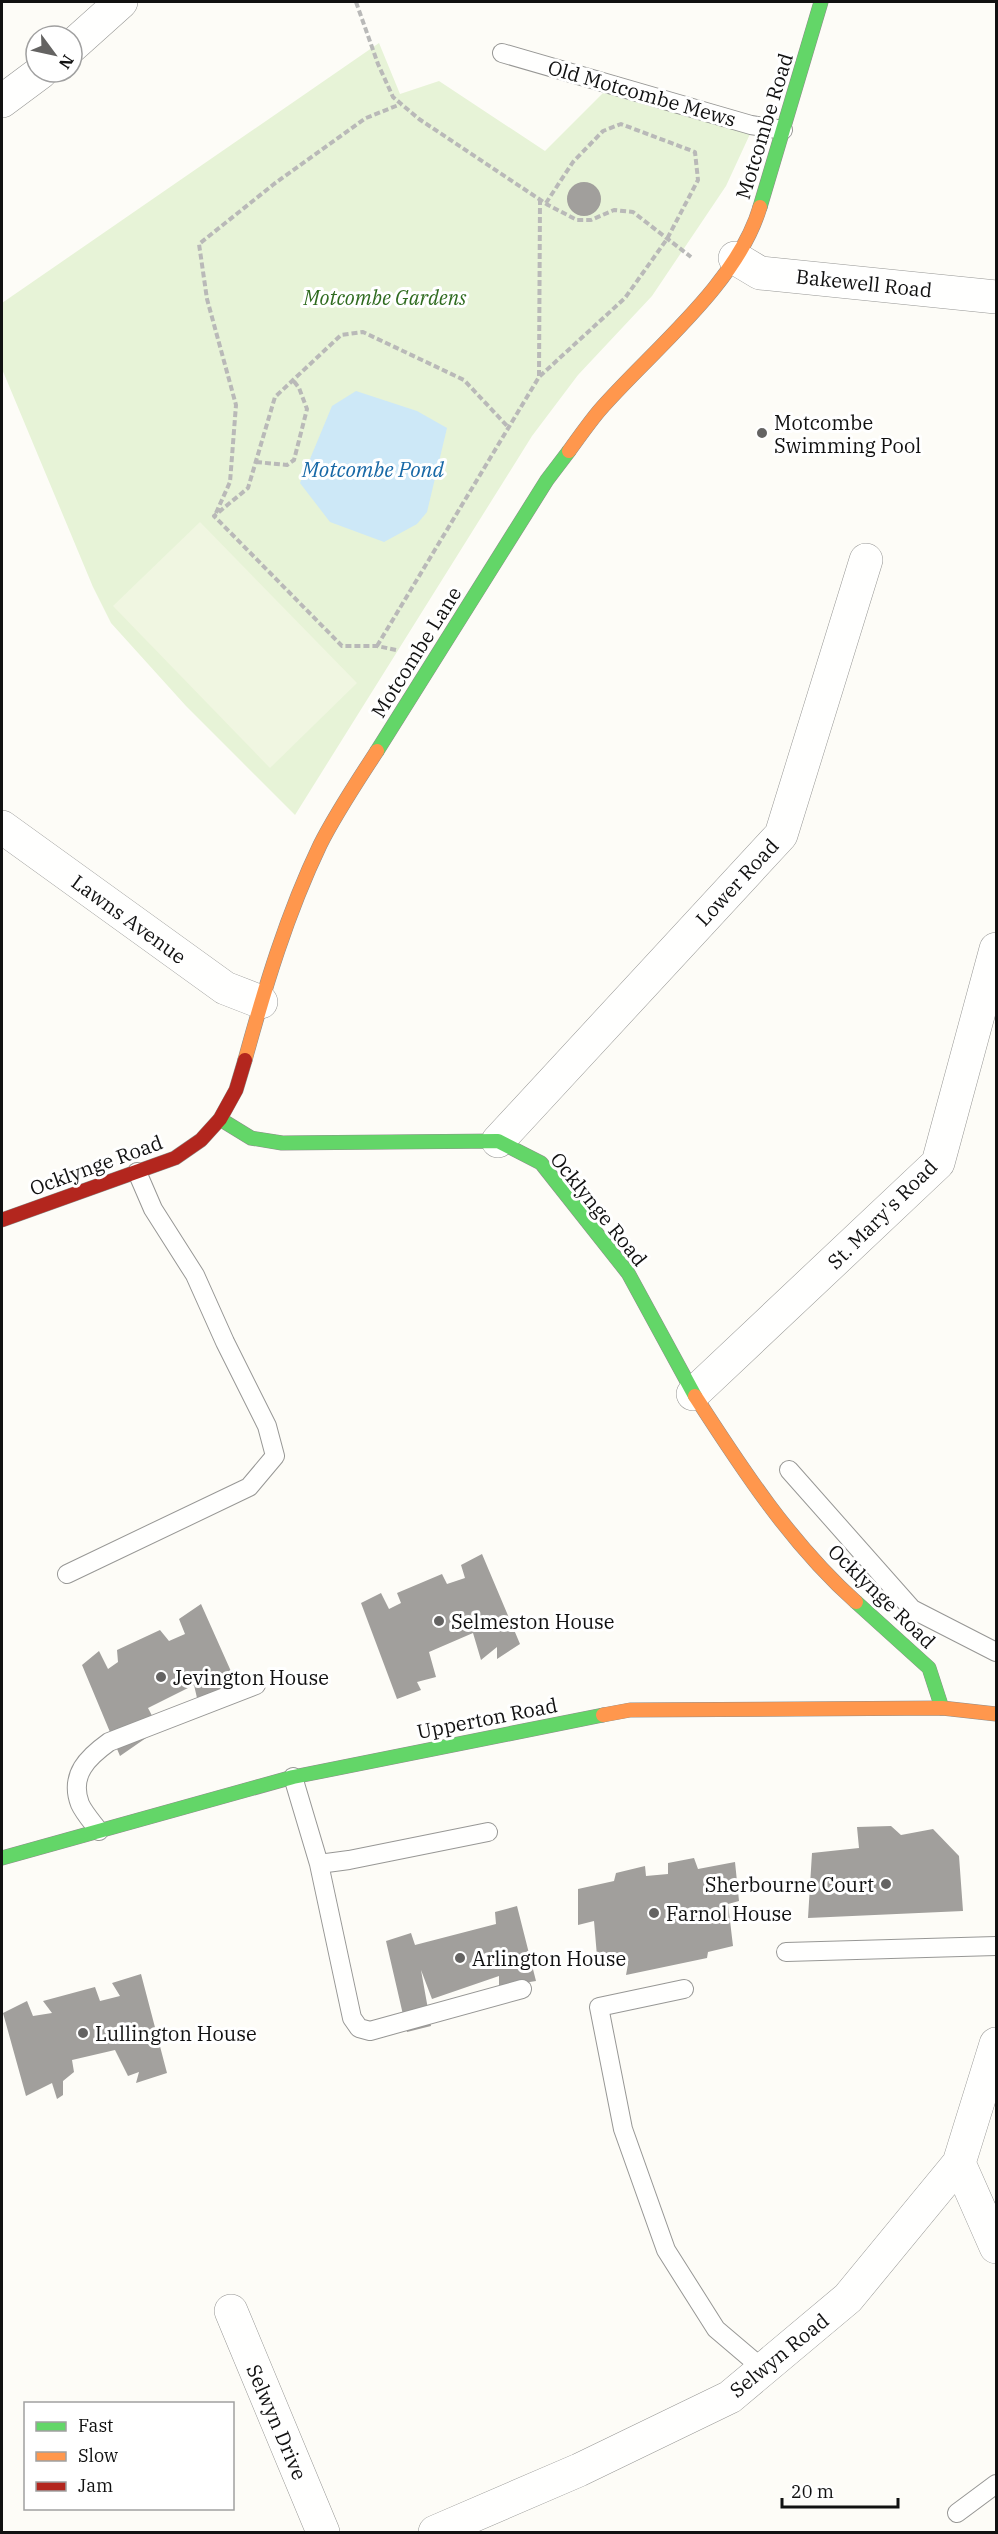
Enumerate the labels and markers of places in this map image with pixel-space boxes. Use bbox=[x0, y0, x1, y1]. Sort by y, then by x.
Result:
place label: Motcombe Swimming Pool bbox=[774, 409, 921, 459]
marker: Motcombe Swimming Pool bbox=[755, 426, 769, 440]
place label: Selmeston House bbox=[451, 1608, 615, 1635]
marker: Selmeston House bbox=[432, 1614, 446, 1628]
place label: Jevington House bbox=[173, 1664, 329, 1691]
marker: Jevington House bbox=[154, 1670, 168, 1684]
place label: Sherbourne Court bbox=[705, 1871, 874, 1898]
marker: Sherbourne Court bbox=[879, 1877, 893, 1891]
place label: Farnol House bbox=[666, 1900, 792, 1927]
marker: Farnol House bbox=[647, 1906, 661, 1920]
place label: Arlington House bbox=[472, 1945, 626, 1972]
marker: Arlington House bbox=[453, 1951, 467, 1965]
place label: Lullington House bbox=[95, 2020, 257, 2047]
marker: Lullington House bbox=[76, 2026, 90, 2040]

